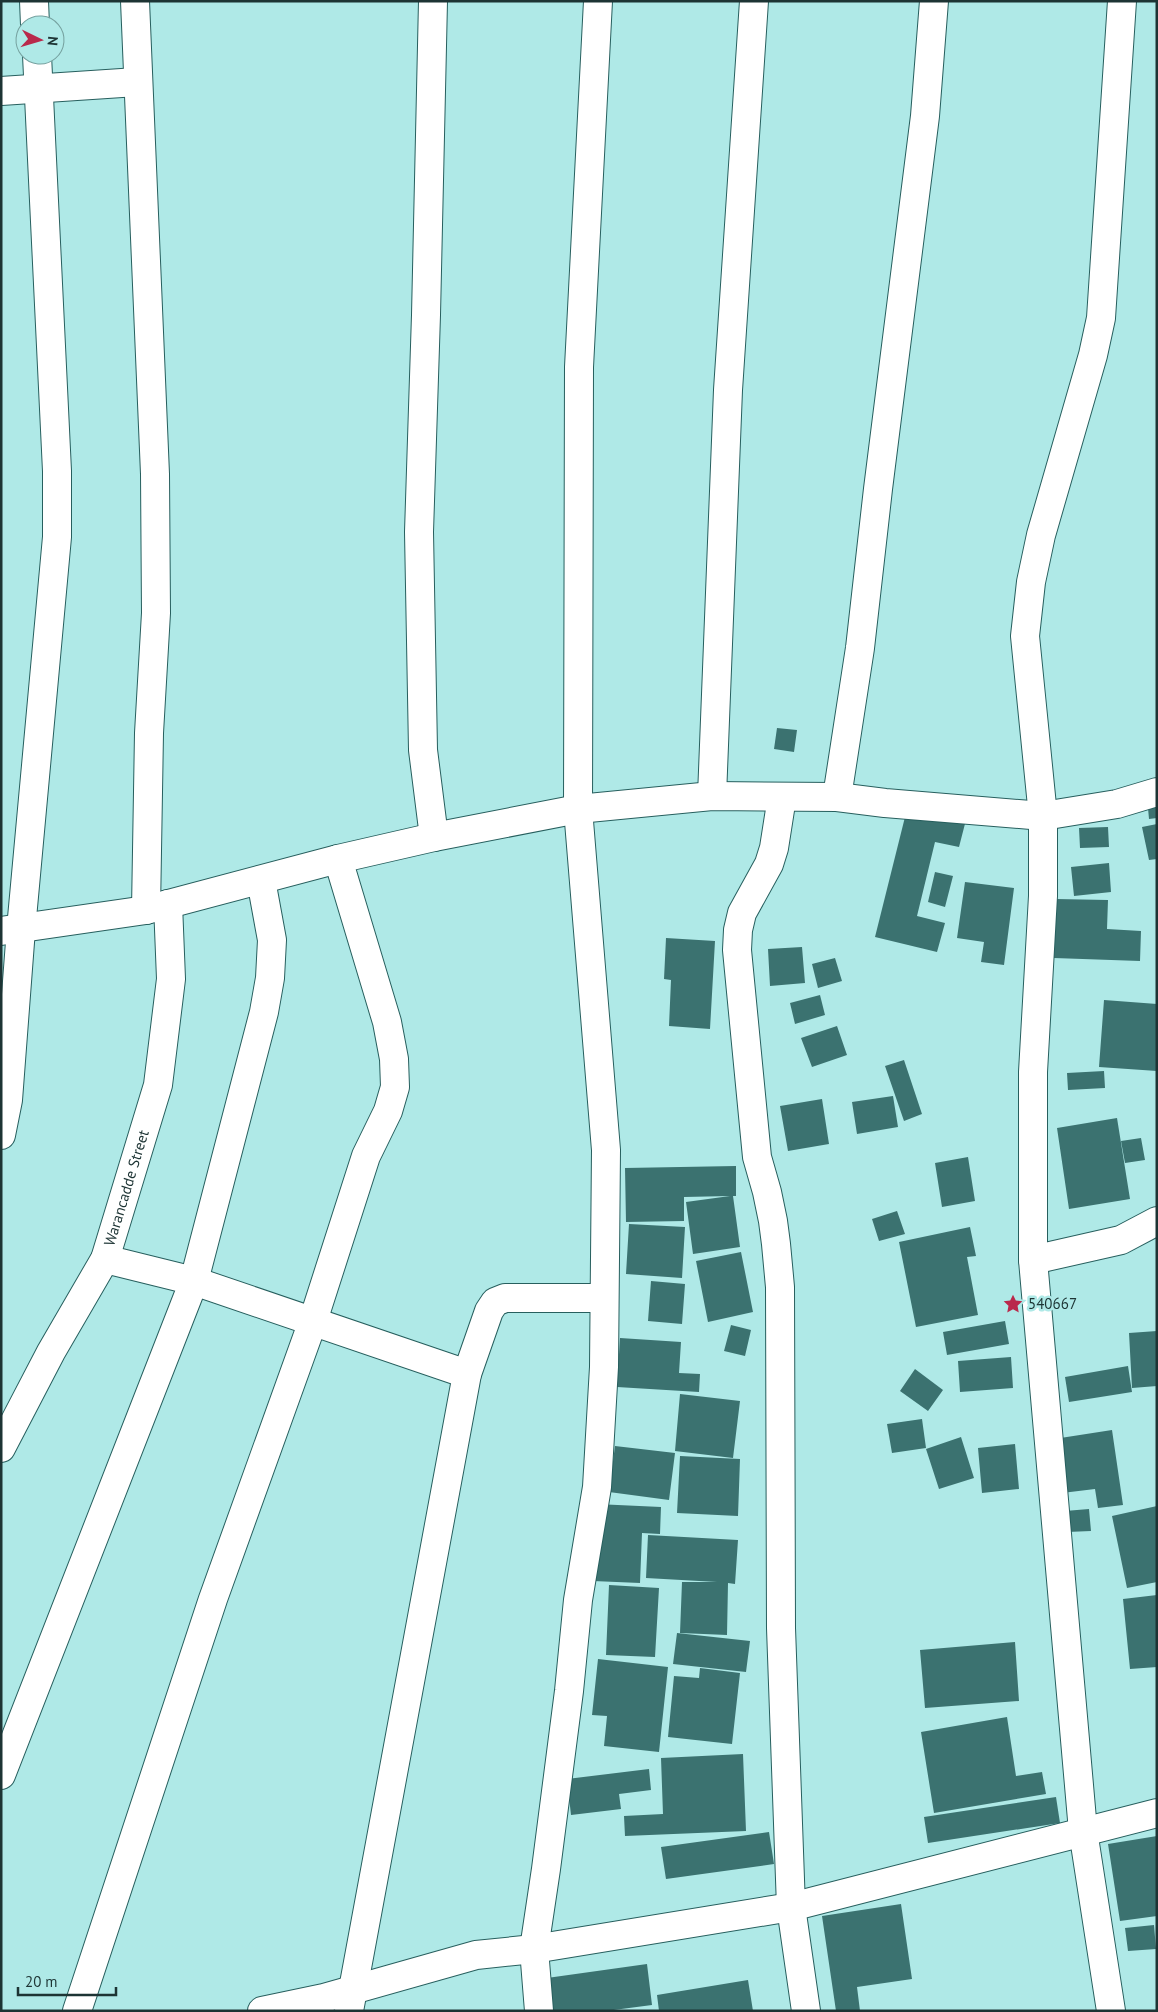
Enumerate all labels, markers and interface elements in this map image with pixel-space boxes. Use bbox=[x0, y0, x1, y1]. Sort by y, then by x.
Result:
north arrow bbox=[15, 15, 65, 65]
text: N bbox=[44, 36, 62, 47]
street label: Warancadde Street bbox=[100, 1127, 153, 1248]
place icon: 540667 bbox=[1002, 1293, 1024, 1315]
place label: 540667 bbox=[1028, 1294, 1077, 1313]
scale bar bbox=[18, 1964, 115, 1996]
text: 20 m bbox=[25, 1972, 58, 1991]

